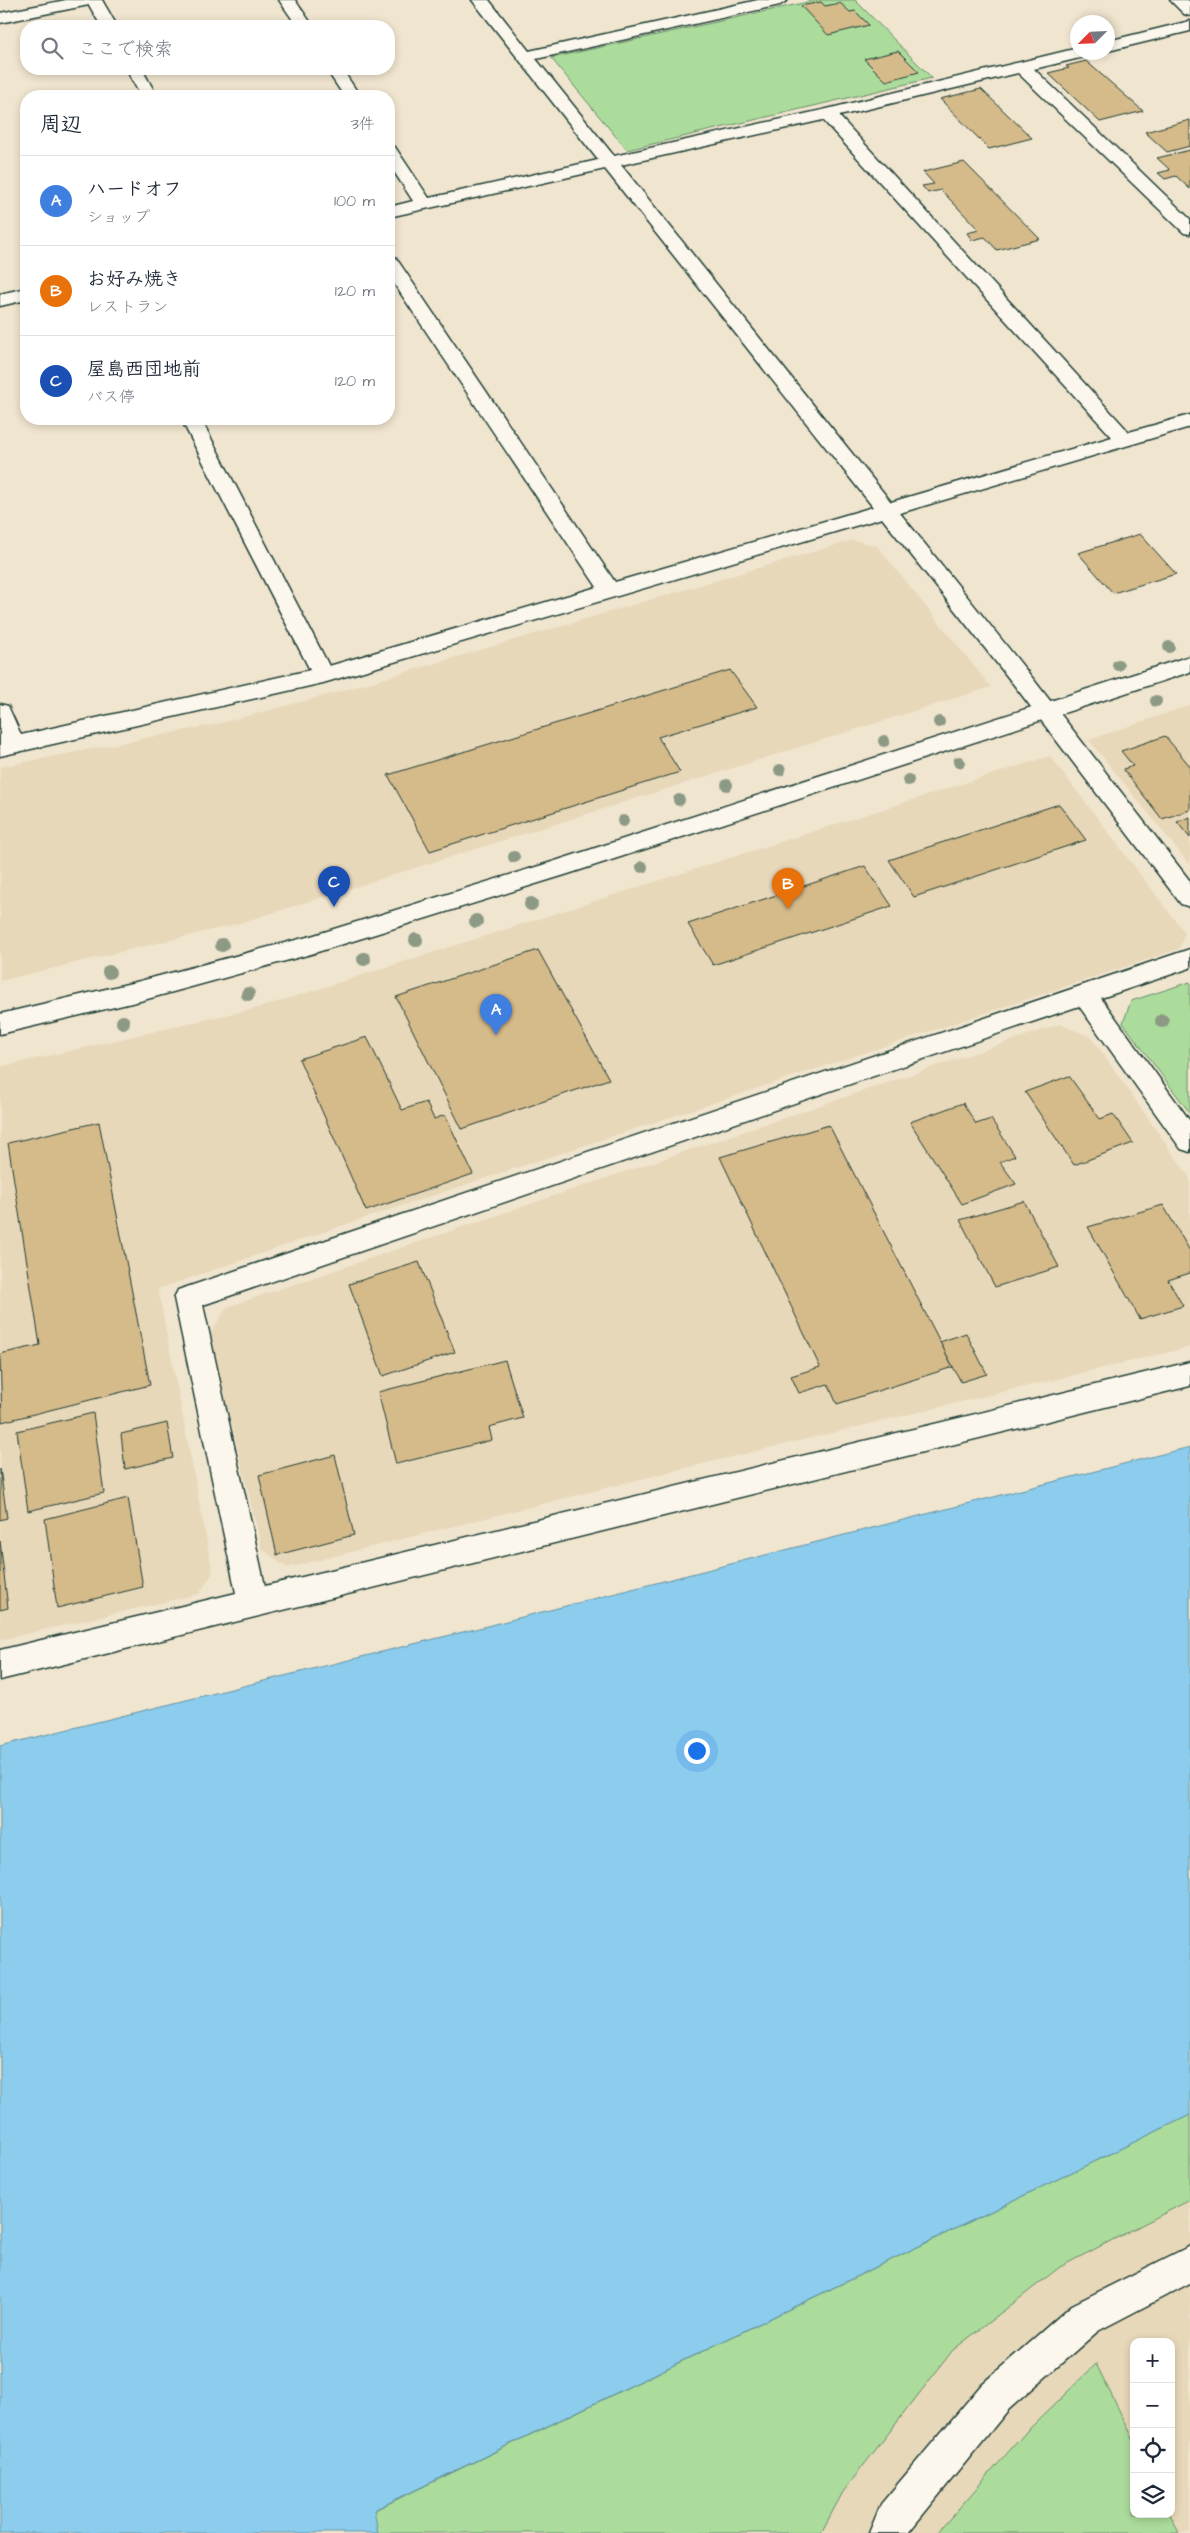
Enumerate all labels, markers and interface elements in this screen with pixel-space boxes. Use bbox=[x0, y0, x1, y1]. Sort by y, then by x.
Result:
north arrow bbox=[1070, 15, 1115, 60]
search box bbox=[20, 20, 395, 75]
icon: search bbox=[38, 34, 66, 62]
text: ここで検索 bbox=[78, 36, 173, 63]
text: 周辺 bbox=[40, 110, 82, 139]
text: 3件 bbox=[351, 113, 375, 135]
text: ハードオフ bbox=[87, 176, 182, 203]
text: A bbox=[51, 190, 61, 212]
text: 100 m bbox=[334, 190, 375, 212]
text: ショップ bbox=[87, 206, 150, 228]
text: お好み焼き bbox=[87, 266, 182, 293]
text: B bbox=[50, 280, 62, 302]
text: 120 m bbox=[335, 280, 375, 302]
text: レストラン bbox=[87, 296, 168, 318]
text: 屋島西団地前 bbox=[87, 356, 201, 383]
text: C bbox=[50, 370, 62, 392]
text: 120 m bbox=[335, 370, 375, 392]
text: バス停 bbox=[87, 386, 135, 408]
pin: C bbox=[318, 866, 350, 907]
pin: B bbox=[772, 868, 804, 909]
pin: A bbox=[480, 994, 512, 1035]
your location bbox=[684, 1738, 710, 1764]
map controls bbox=[1130, 2338, 1175, 2518]
button: + bbox=[1130, 2338, 1175, 2383]
button: − bbox=[1130, 2383, 1175, 2428]
button: locate bbox=[1130, 2428, 1175, 2473]
button: layers bbox=[1130, 2473, 1175, 2518]

